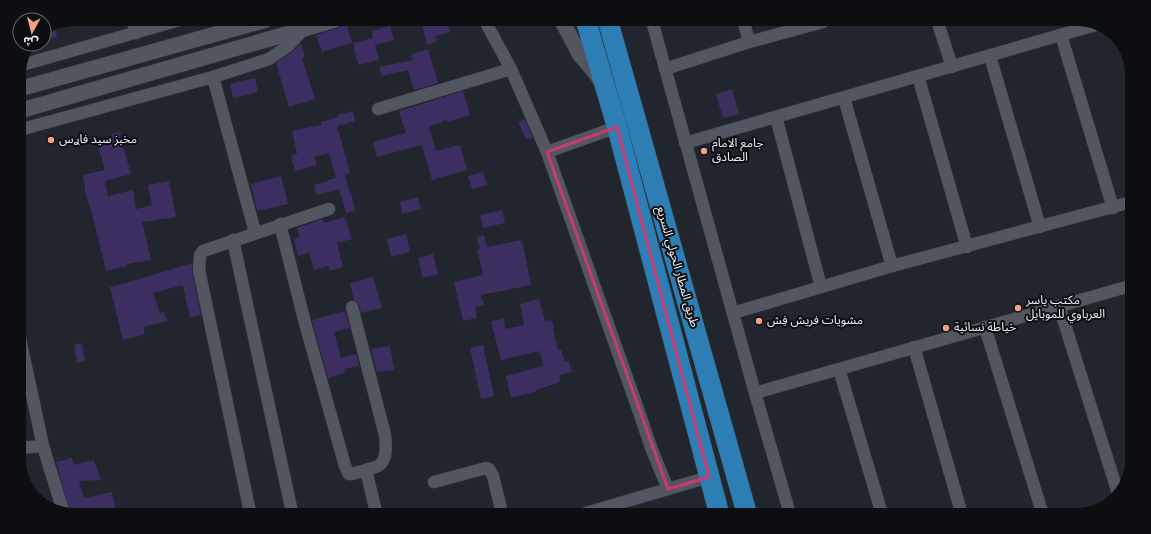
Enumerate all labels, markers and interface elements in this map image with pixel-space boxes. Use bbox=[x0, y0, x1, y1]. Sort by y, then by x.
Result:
north arrow bbox=[12, 12, 52, 52]
text: ش bbox=[23, 33, 39, 49]
place label: مخبز سيد فاࢪس bbox=[59, 132, 137, 148]
marker: مخبز سيد فاࢪس bbox=[46, 135, 56, 145]
place label: جامع الامام الصادق bbox=[712, 136, 764, 166]
marker: جامع الامام الصادق bbox=[699, 146, 709, 156]
street label: طريق المطار الحولي السريع bbox=[651, 205, 702, 330]
place label: مكتب ياسر العرباوي للموبايل bbox=[1025, 293, 1105, 324]
marker: مكتب ياسر العرباوي للموبايل bbox=[1013, 303, 1023, 313]
place label: مشويات فريش فِش bbox=[767, 313, 863, 329]
marker: مشويات فريش فِش bbox=[754, 316, 764, 326]
place label: خياطة نسائية bbox=[954, 320, 1016, 336]
marker: خياطة نسائية bbox=[941, 323, 951, 333]

